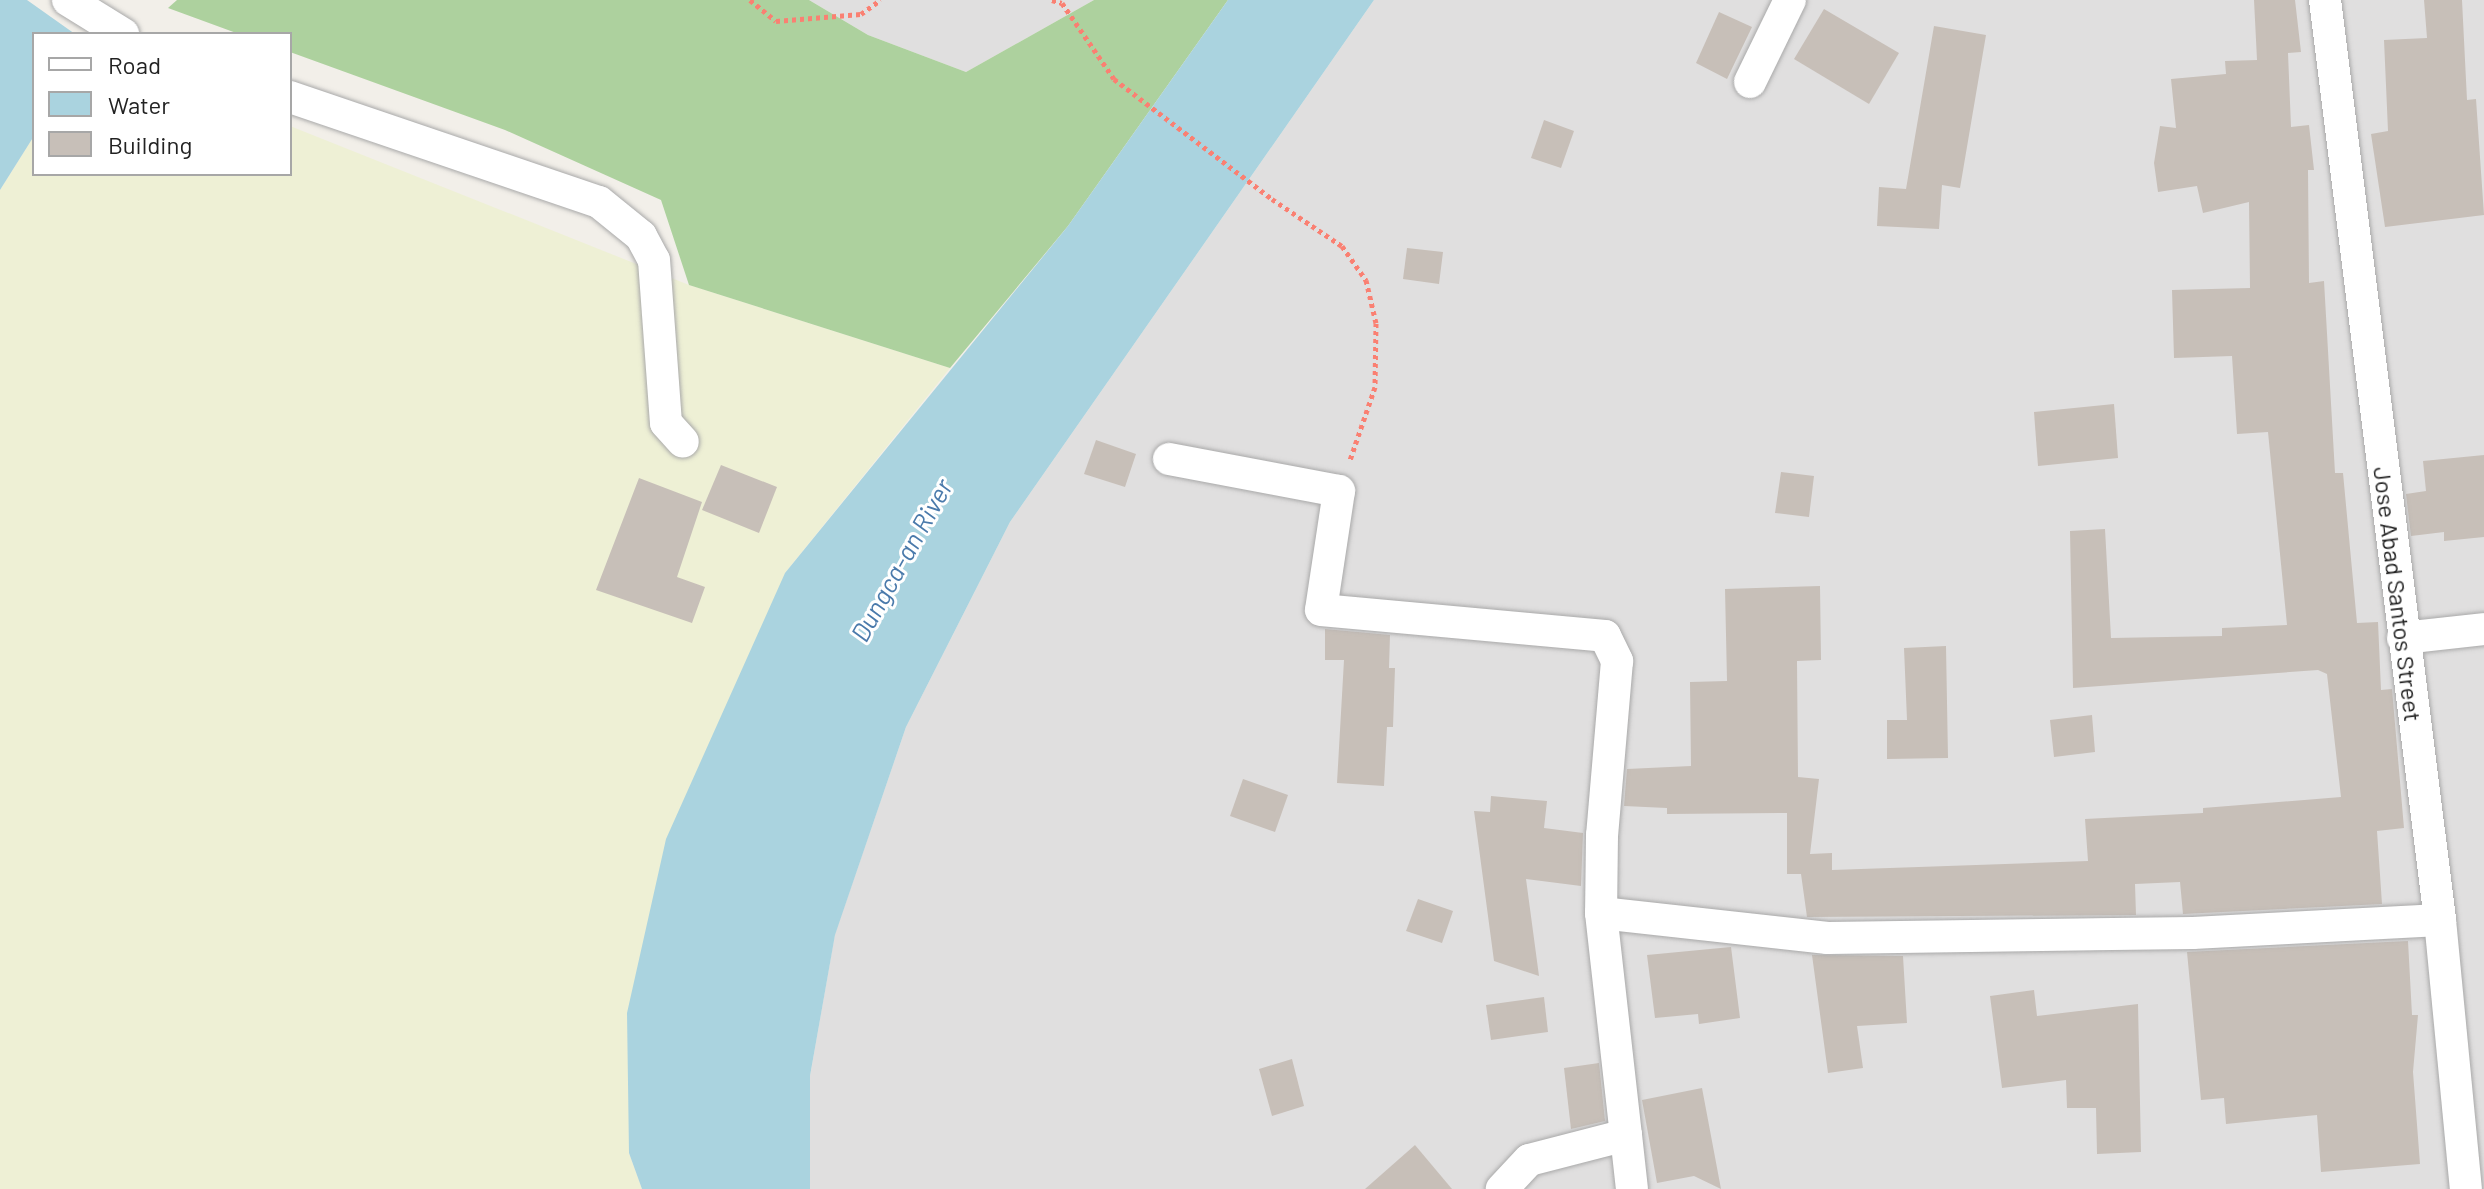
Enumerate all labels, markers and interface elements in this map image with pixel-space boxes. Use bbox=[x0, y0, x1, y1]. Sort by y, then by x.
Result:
legend bbox=[32, 32, 292, 176]
text: Road bbox=[108, 50, 161, 79]
text: Water bbox=[108, 90, 170, 119]
text: Building bbox=[108, 130, 192, 159]
street label: Jose Abad Santos Street bbox=[2368, 465, 2428, 723]
water label: Dungca-an River bbox=[843, 473, 959, 647]

